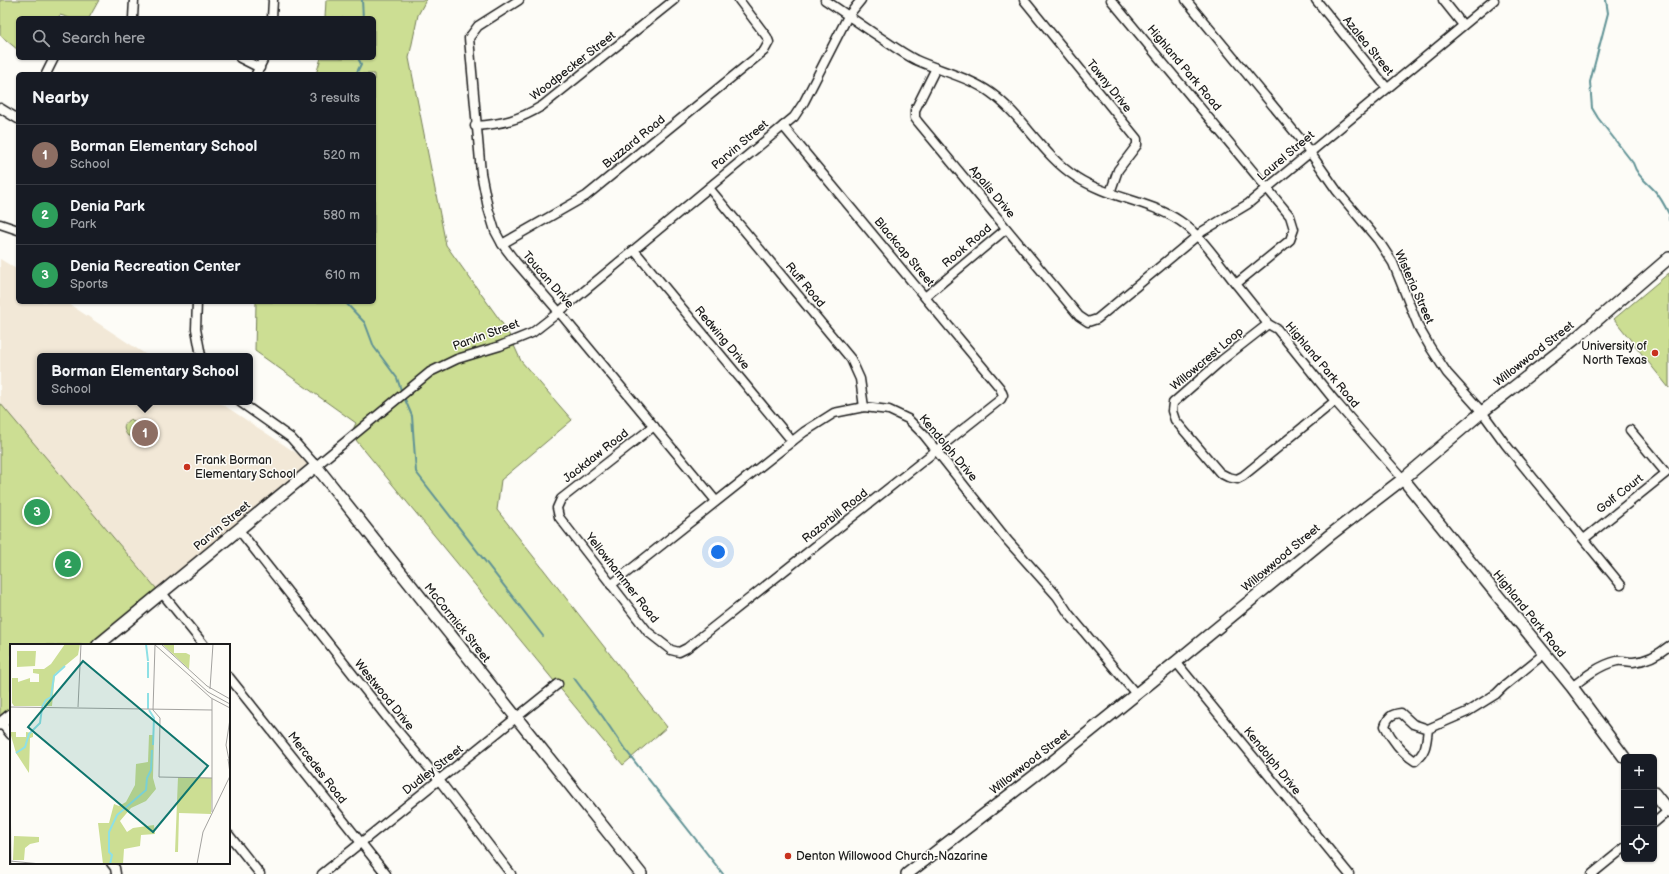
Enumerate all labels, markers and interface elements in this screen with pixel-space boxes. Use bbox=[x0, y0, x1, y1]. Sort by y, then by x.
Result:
street label: Azalea Street bbox=[1339, 13, 1397, 79]
search box bbox=[16, 16, 376, 60]
street label: Highland Park Road bbox=[1144, 22, 1224, 114]
icon: search bbox=[30, 27, 52, 49]
street label: Woodpecker Street bbox=[527, 28, 619, 104]
text: Search here bbox=[62, 29, 145, 48]
street label: Tawny Drive bbox=[1083, 57, 1135, 115]
text: Nearby bbox=[32, 88, 89, 108]
text: 3 results bbox=[309, 90, 360, 106]
street label: Buzzard Road bbox=[600, 112, 668, 172]
street label: Parvin Street bbox=[709, 117, 772, 173]
street label: Laurel Street bbox=[1254, 128, 1318, 184]
text: Borman Elementary School bbox=[70, 137, 257, 156]
text: 1 bbox=[42, 147, 48, 163]
text: 520 m bbox=[323, 147, 360, 163]
text: School bbox=[70, 156, 110, 172]
street label: Apalis Drive bbox=[966, 163, 1018, 221]
text: Denia Park bbox=[70, 197, 145, 216]
text: 2 bbox=[41, 207, 49, 223]
text: 580 m bbox=[323, 207, 360, 223]
street label: Blackcap Street bbox=[871, 214, 938, 290]
text: Park bbox=[70, 216, 96, 232]
street label: Rook Road bbox=[939, 221, 995, 271]
street label: Toucan Drive bbox=[519, 248, 577, 312]
street label: Wisteria Street bbox=[1391, 248, 1437, 327]
text: Denia Recreation Center bbox=[70, 257, 240, 276]
street label: Ruff Road bbox=[782, 259, 828, 311]
text: 3 bbox=[41, 267, 49, 283]
text: 610 m bbox=[325, 267, 360, 283]
text: Sports bbox=[70, 276, 108, 292]
street label: Redwing Drive bbox=[691, 303, 753, 373]
street label: Parvin Street bbox=[451, 316, 522, 354]
street label: Willowwood Street bbox=[1491, 318, 1577, 390]
street label: Highland Park Road bbox=[1282, 319, 1362, 411]
street label: Willowcrest Loop bbox=[1167, 324, 1247, 394]
place label: University of North Texas bbox=[1581, 339, 1647, 368]
marker: University of North Texas bbox=[1650, 348, 1660, 358]
popup bbox=[37, 353, 253, 405]
text: Borman Elementary School bbox=[51, 362, 239, 381]
text: School bbox=[51, 381, 91, 397]
street label: Kendolph Drive bbox=[916, 411, 980, 485]
pin: 1 bbox=[132, 418, 158, 448]
street label: Jackdaw Road bbox=[560, 426, 632, 486]
place label: Frank Borman Elementary School bbox=[195, 453, 296, 482]
marker: Frank Borman Elementary School bbox=[182, 462, 192, 472]
street label: Golf Court bbox=[1594, 471, 1647, 517]
street label: Razorbill Road bbox=[799, 486, 871, 546]
pin: 3 bbox=[24, 497, 50, 527]
street label: Parvin Street bbox=[191, 498, 254, 554]
street label: Willowwood Street bbox=[1239, 521, 1323, 595]
street label: Yellowhammer Road bbox=[582, 529, 662, 626]
your location bbox=[708, 542, 728, 562]
pin: 2 bbox=[55, 549, 81, 579]
street label: Highland Park Road bbox=[1489, 567, 1569, 661]
street label: McCormick Street bbox=[421, 580, 494, 666]
inset map bbox=[10, 644, 230, 864]
street label: Westwood Drive bbox=[351, 656, 417, 734]
street label: Kendolph Drive bbox=[1240, 724, 1304, 798]
street label: Willowwood Street bbox=[987, 726, 1073, 798]
street label: Mercedes Road bbox=[284, 729, 350, 807]
street label: Dudley Street bbox=[400, 742, 466, 798]
map controls bbox=[1621, 754, 1657, 862]
button: + bbox=[1621, 754, 1657, 790]
button: − bbox=[1621, 790, 1657, 826]
button: locate bbox=[1621, 826, 1657, 862]
place label: Denton Willowood Church-Nazarine bbox=[796, 849, 988, 864]
marker: Denton Willowood Church-Nazarine bbox=[783, 851, 793, 861]

